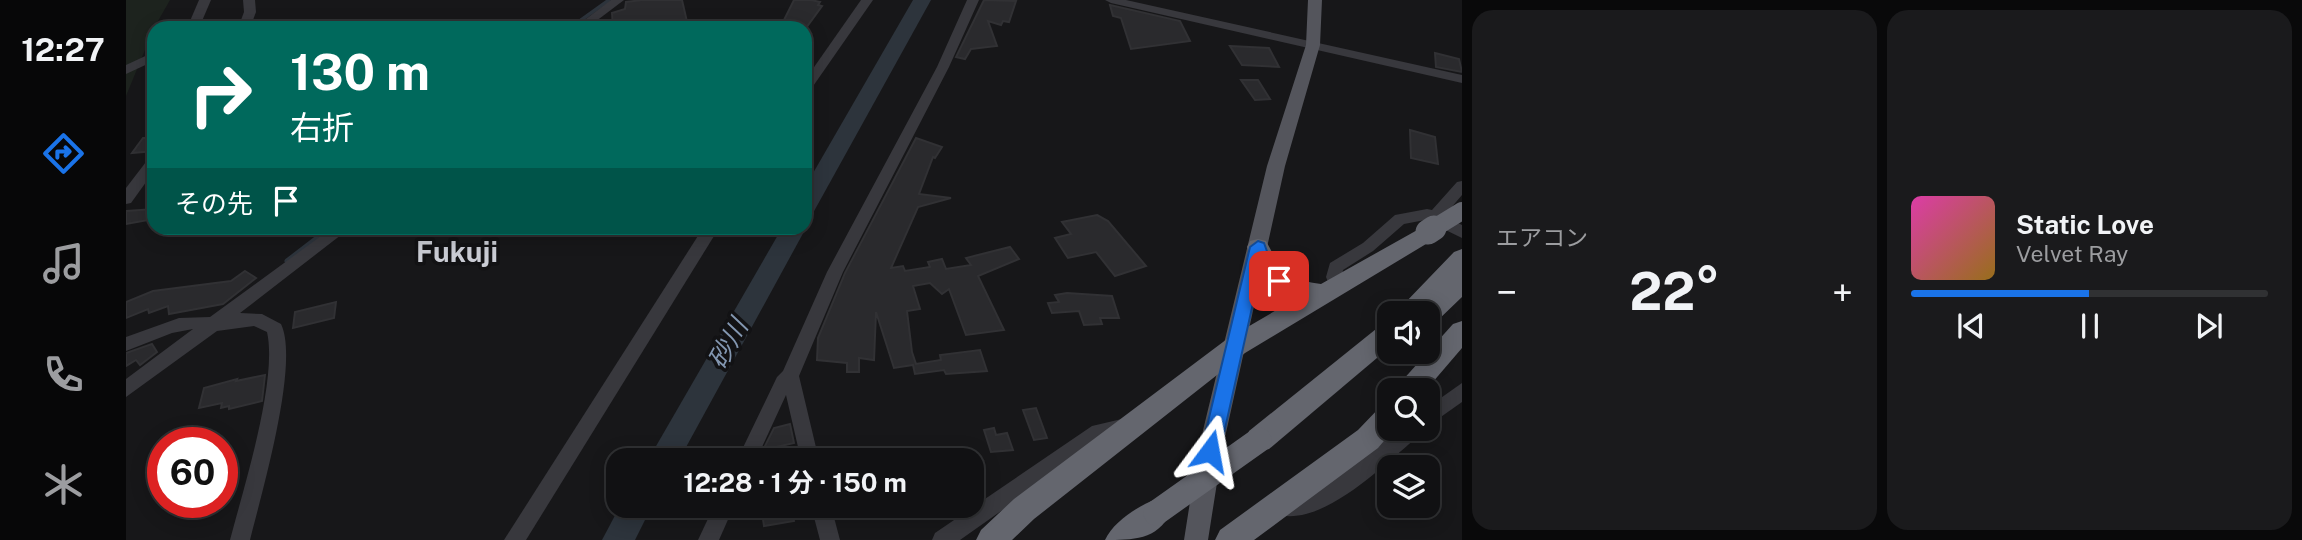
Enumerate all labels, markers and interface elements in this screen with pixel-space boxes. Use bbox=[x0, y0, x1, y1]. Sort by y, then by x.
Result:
text: 12:27 bbox=[21, 31, 105, 68]
text: 130 m bbox=[290, 43, 430, 101]
icon: right bbox=[175, 49, 266, 140]
text: 右折 bbox=[290, 109, 354, 146]
icon: directions bbox=[39, 129, 88, 178]
icon: arrive bbox=[267, 182, 305, 220]
text: その先 bbox=[175, 188, 253, 219]
text: Static Love bbox=[2016, 209, 2154, 240]
text: エアコン bbox=[1496, 224, 1588, 251]
district label: Fukuji bbox=[416, 235, 498, 268]
icon: music bbox=[39, 239, 88, 288]
text: Velvet Ray bbox=[2016, 240, 2128, 267]
pin bbox=[1249, 251, 1309, 311]
text: 22° bbox=[1629, 261, 1720, 322]
icon: arrive bbox=[1260, 262, 1298, 300]
text: − bbox=[1496, 270, 1517, 315]
text: + bbox=[1832, 270, 1853, 315]
map controls bbox=[1377, 301, 1440, 518]
button: sound bbox=[1377, 301, 1440, 364]
icon: previous bbox=[1952, 307, 1990, 345]
icon: pause bbox=[2071, 307, 2109, 345]
icon: next bbox=[2190, 307, 2228, 345]
water label: 砂川 bbox=[701, 311, 755, 374]
icon: phone bbox=[39, 350, 88, 399]
button: search bbox=[1377, 378, 1440, 441]
position arrow bbox=[1173, 414, 1247, 488]
speed limit sign: 60 bbox=[147, 427, 238, 518]
button: layers bbox=[1377, 455, 1440, 518]
icon: climate bbox=[39, 460, 88, 509]
text: 12:28 · 1 分 · 150 m bbox=[683, 467, 907, 498]

